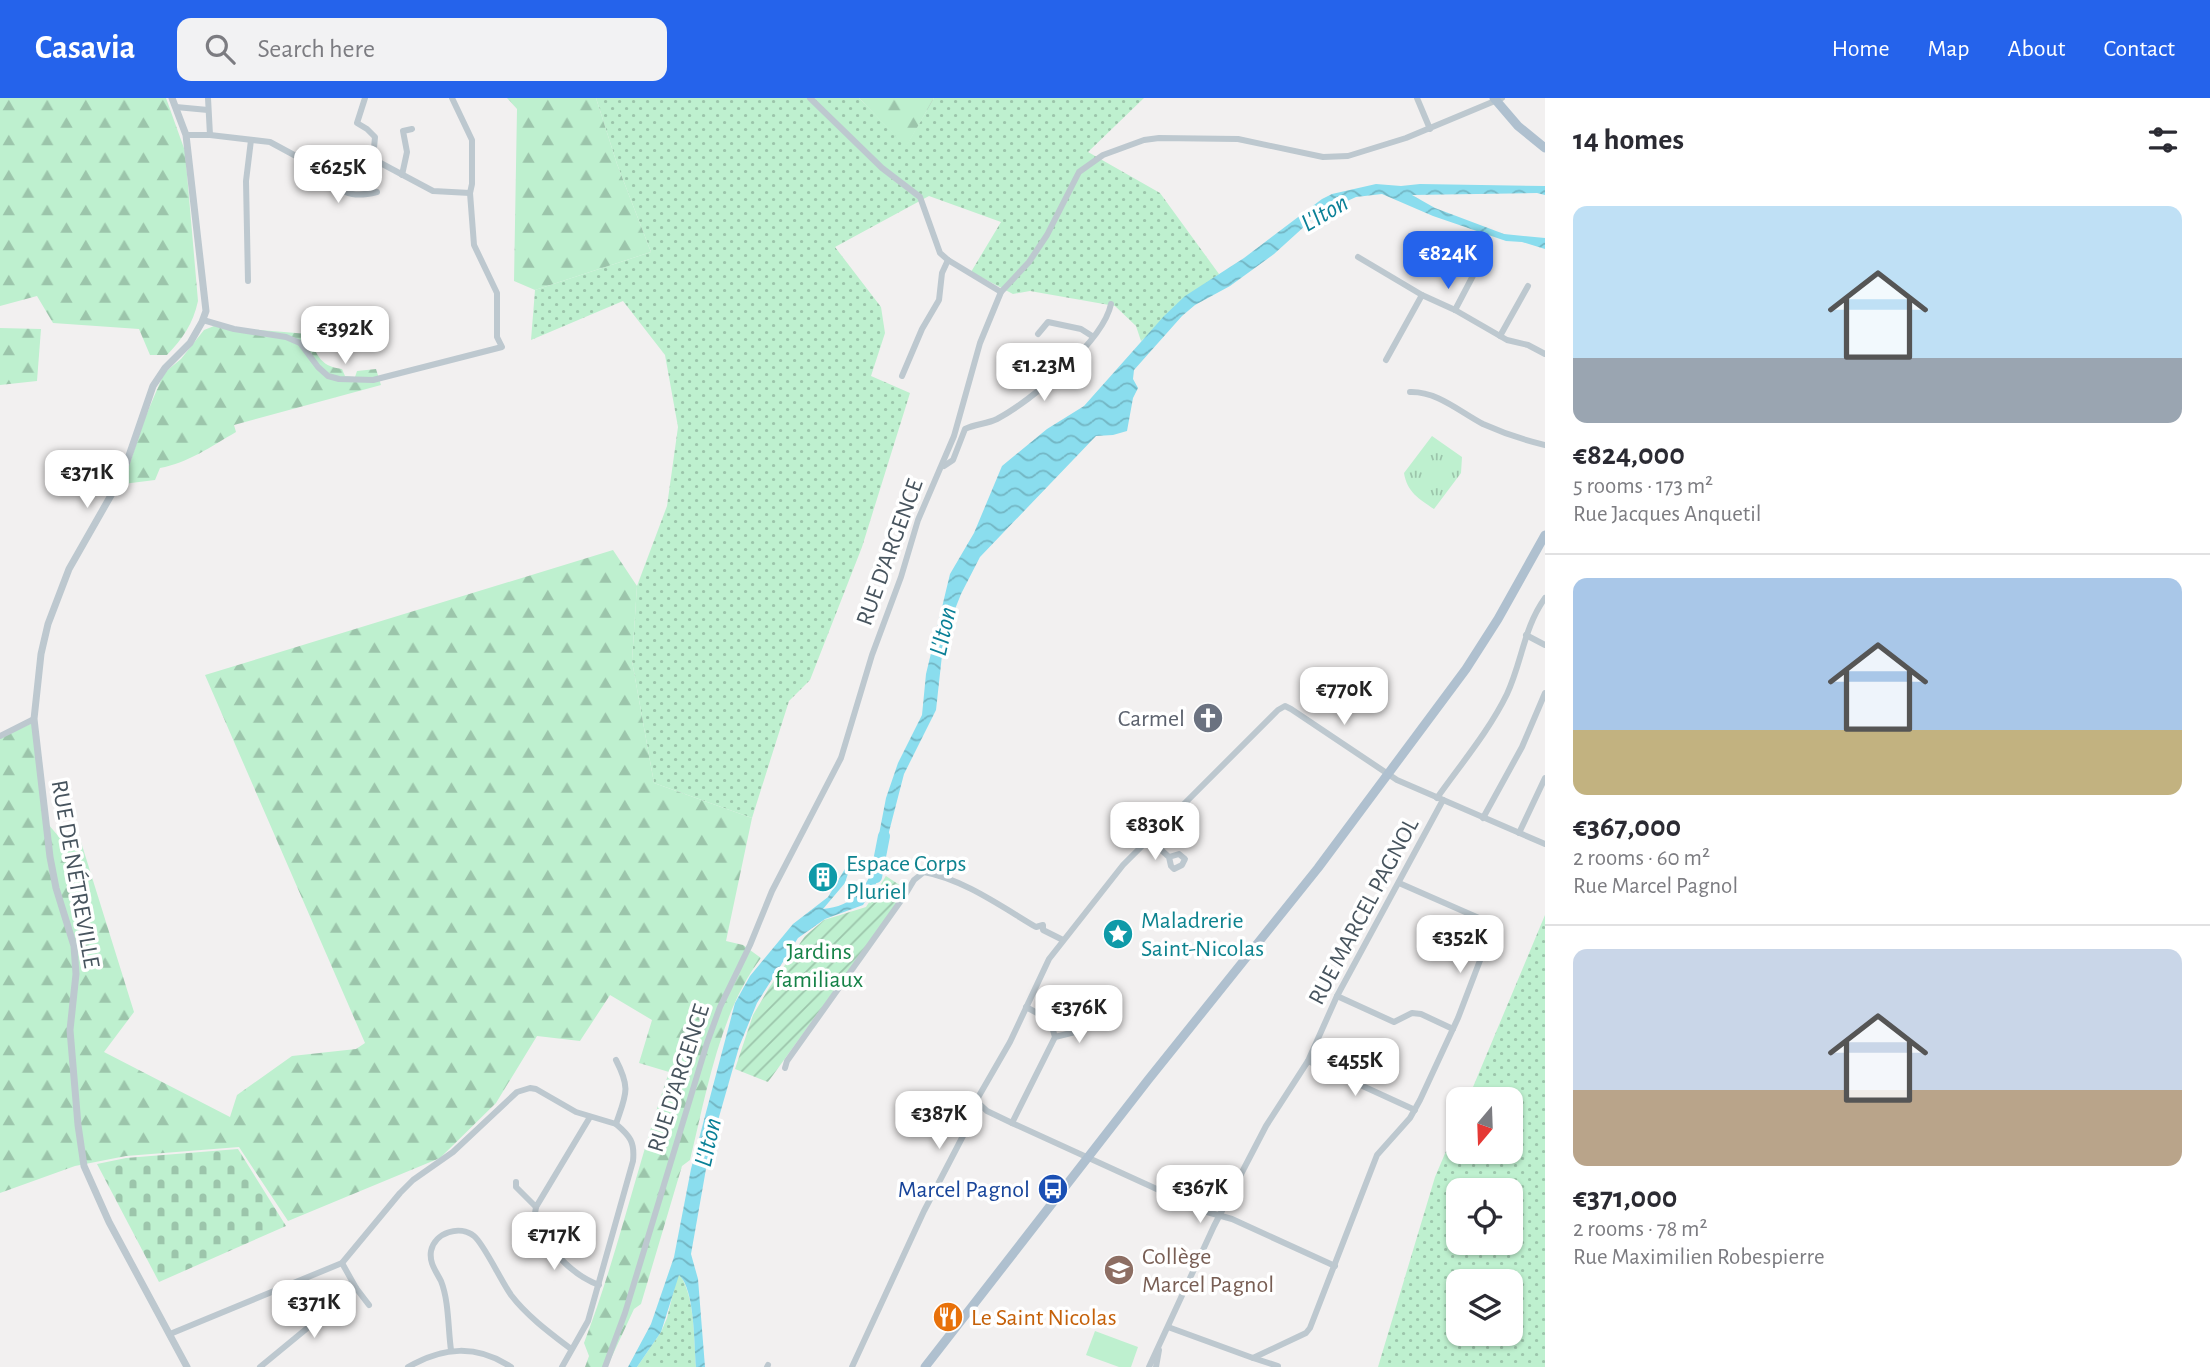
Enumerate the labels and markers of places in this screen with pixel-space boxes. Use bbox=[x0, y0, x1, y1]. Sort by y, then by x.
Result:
pin: €625K bbox=[289, 146, 387, 205]
pin: €824K bbox=[1399, 232, 1497, 291]
pin: €392K bbox=[296, 306, 394, 366]
pin: €1.23M bbox=[987, 344, 1101, 403]
pin: €371K bbox=[38, 450, 136, 510]
pin: €770K bbox=[1295, 668, 1393, 727]
church icon: Carmel bbox=[1191, 701, 1225, 735]
place label: Carmel bbox=[1118, 707, 1185, 731]
pin: €830K bbox=[1106, 802, 1204, 862]
place label: Espace Corps Pluriel bbox=[846, 852, 966, 904]
building icon: Espace Corps Pluriel bbox=[806, 860, 840, 894]
place label: Maladrerie Saint-Nicolas bbox=[1141, 909, 1264, 961]
pin: €352K bbox=[1411, 916, 1509, 975]
place icon: Maladrerie Saint-Nicolas bbox=[1101, 917, 1135, 951]
pin: €376K bbox=[1030, 986, 1128, 1045]
pin: €455K bbox=[1306, 1038, 1404, 1098]
pin: €387K bbox=[890, 1091, 988, 1151]
pin: €367K bbox=[1151, 1166, 1249, 1225]
bus stop icon: Marcel Pagnol bbox=[1036, 1172, 1070, 1206]
place label: Marcel Pagnol bbox=[898, 1178, 1030, 1202]
pin: €717K bbox=[505, 1212, 603, 1272]
place label: Collège Marcel Pagnol bbox=[1142, 1245, 1274, 1297]
school or university icon: Collège Marcel Pagnol bbox=[1102, 1253, 1136, 1287]
pin: €371K bbox=[265, 1280, 363, 1340]
restaurant icon: Le Saint Nicolas bbox=[931, 1300, 965, 1334]
place label: Le Saint Nicolas bbox=[971, 1306, 1117, 1330]

